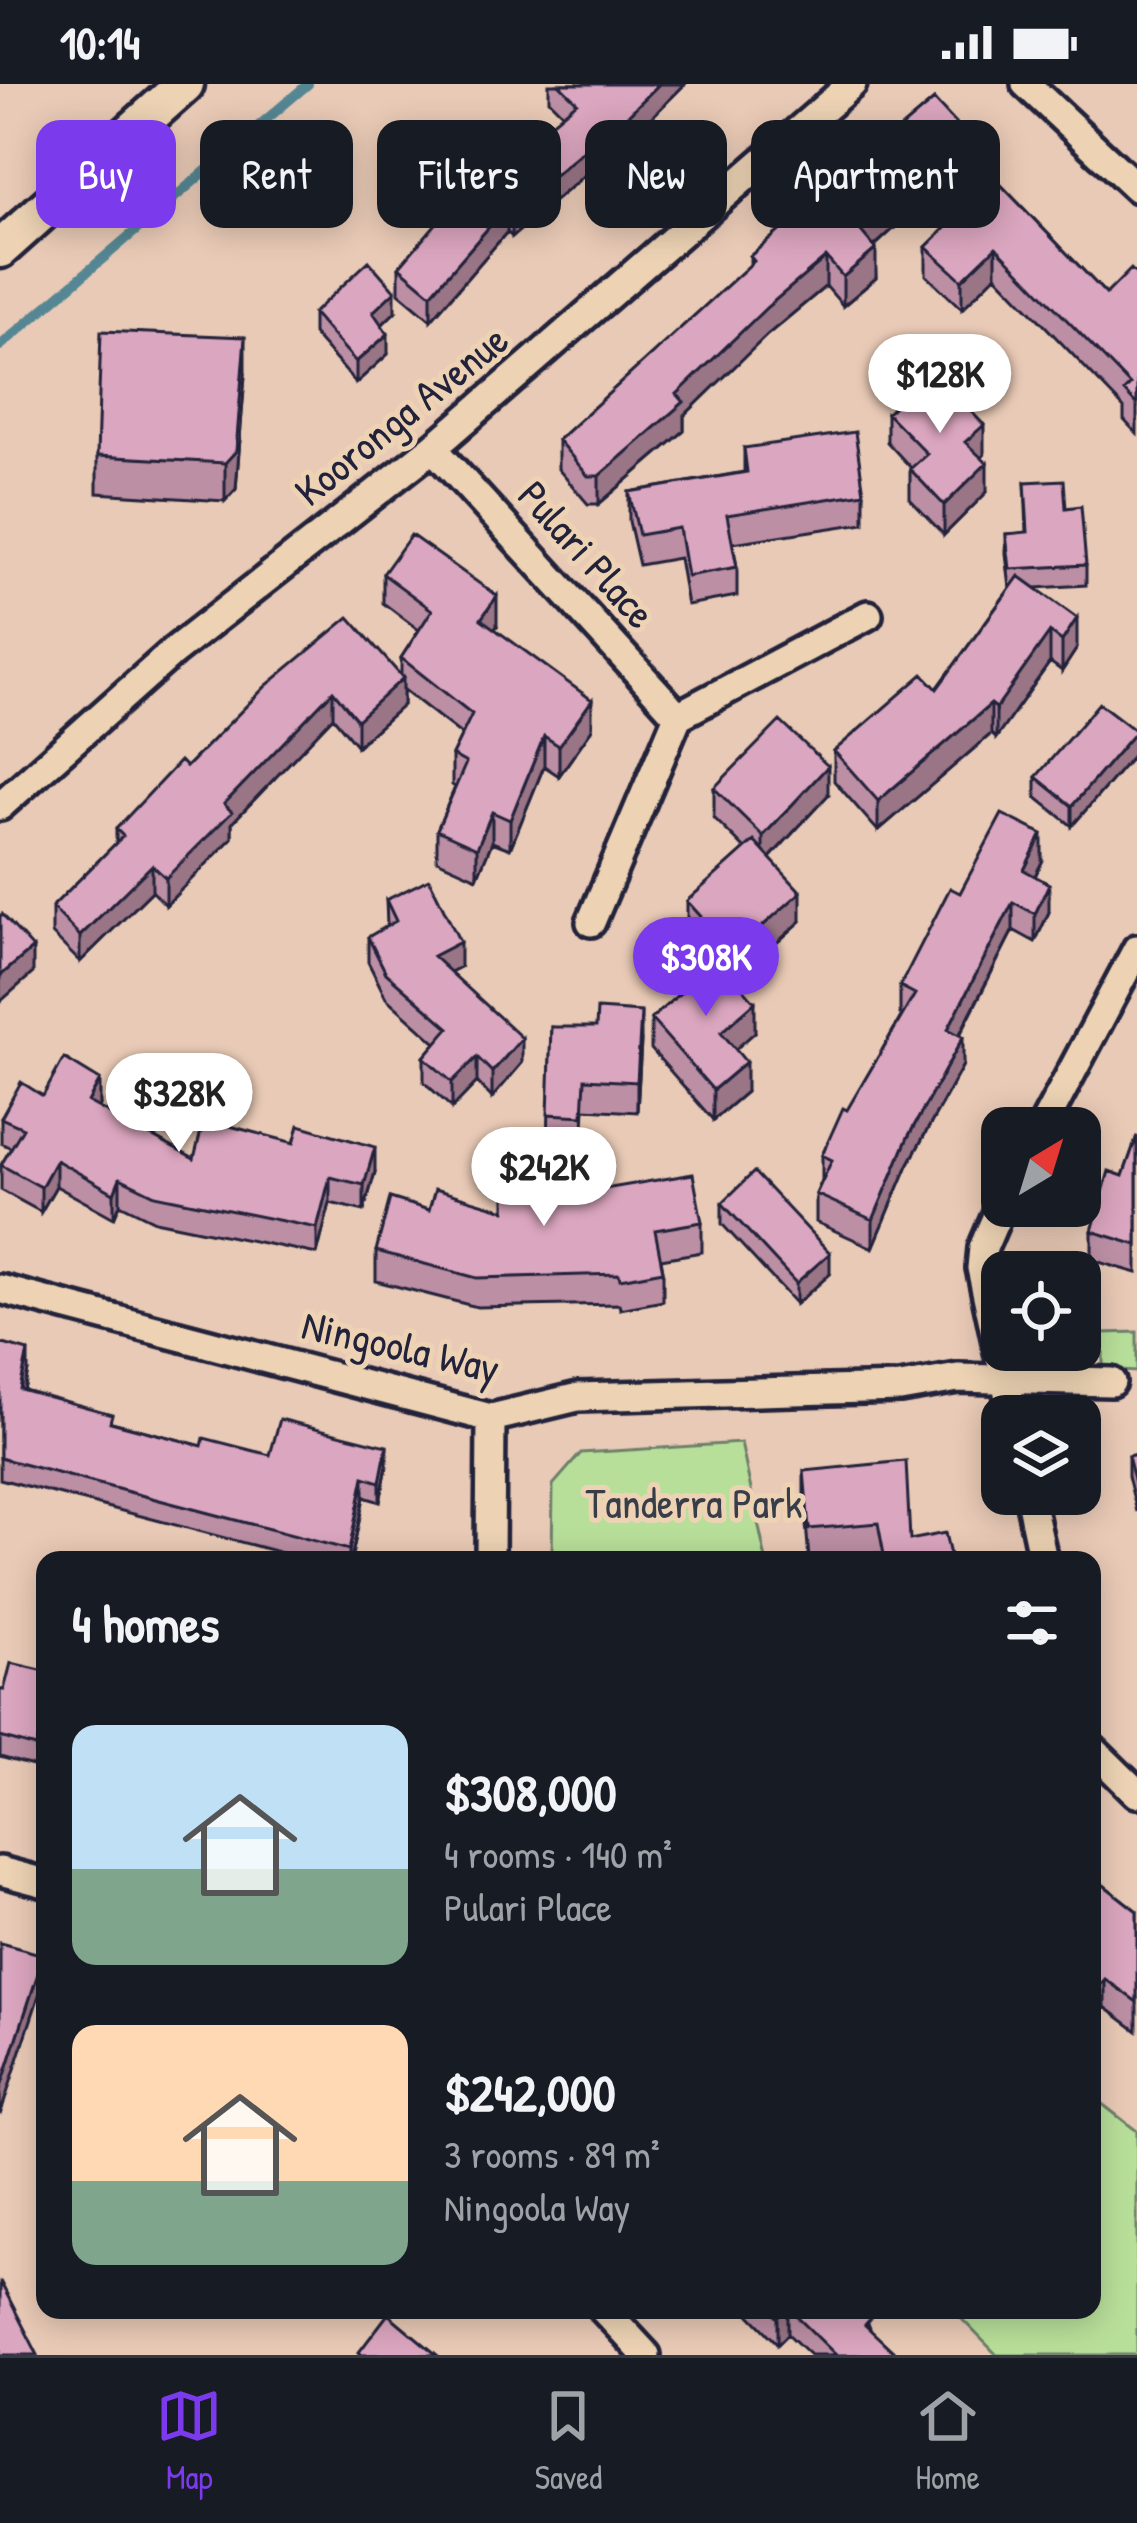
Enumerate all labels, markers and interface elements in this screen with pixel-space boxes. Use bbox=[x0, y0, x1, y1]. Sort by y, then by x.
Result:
text: 10:14 bbox=[60, 12, 140, 73]
chip: Buy bbox=[36, 120, 176, 228]
chip: Rent bbox=[200, 120, 353, 228]
chip: Filters bbox=[377, 120, 561, 228]
chip: New bbox=[585, 120, 727, 228]
chip: Apartment bbox=[751, 120, 1000, 228]
street label: Kooronga Avenue bbox=[282, 311, 519, 518]
pin: $128K bbox=[856, 334, 1024, 436]
text: $128K bbox=[895, 346, 985, 399]
street label: Pulari Place bbox=[506, 467, 669, 640]
pin: $308K bbox=[622, 917, 790, 1019]
text: $308K bbox=[660, 929, 752, 982]
pin: $328K bbox=[95, 1053, 263, 1155]
text: $328K bbox=[133, 1065, 225, 1118]
north arrow bbox=[981, 1107, 1101, 1227]
map controls bbox=[981, 1107, 1101, 1515]
pin: $242K bbox=[460, 1127, 628, 1229]
text: $242K bbox=[498, 1139, 590, 1192]
button: locate bbox=[981, 1251, 1101, 1371]
street label: Ningoola Way bbox=[297, 1295, 505, 1396]
button: layers bbox=[981, 1395, 1101, 1515]
park label: Tanderra Park bbox=[586, 1474, 802, 1531]
text: 4 homes bbox=[72, 1589, 219, 1658]
icon: filters bbox=[999, 1590, 1065, 1656]
text: $308,000 bbox=[444, 1758, 616, 1827]
icon: home bbox=[168, 1773, 312, 1917]
text: 4 rooms · 140 m² bbox=[444, 1827, 672, 1880]
text: Pulari Place bbox=[444, 1880, 612, 1933]
text: $242,000 bbox=[444, 2058, 616, 2127]
icon: home bbox=[168, 2073, 312, 2217]
text: 3 rooms · 89 m² bbox=[444, 2127, 660, 2180]
text: Ningoola Way bbox=[444, 2180, 630, 2233]
tab: Map bbox=[156, 2383, 222, 2499]
tab: Saved bbox=[535, 2383, 602, 2499]
tab: Home bbox=[915, 2383, 981, 2499]

